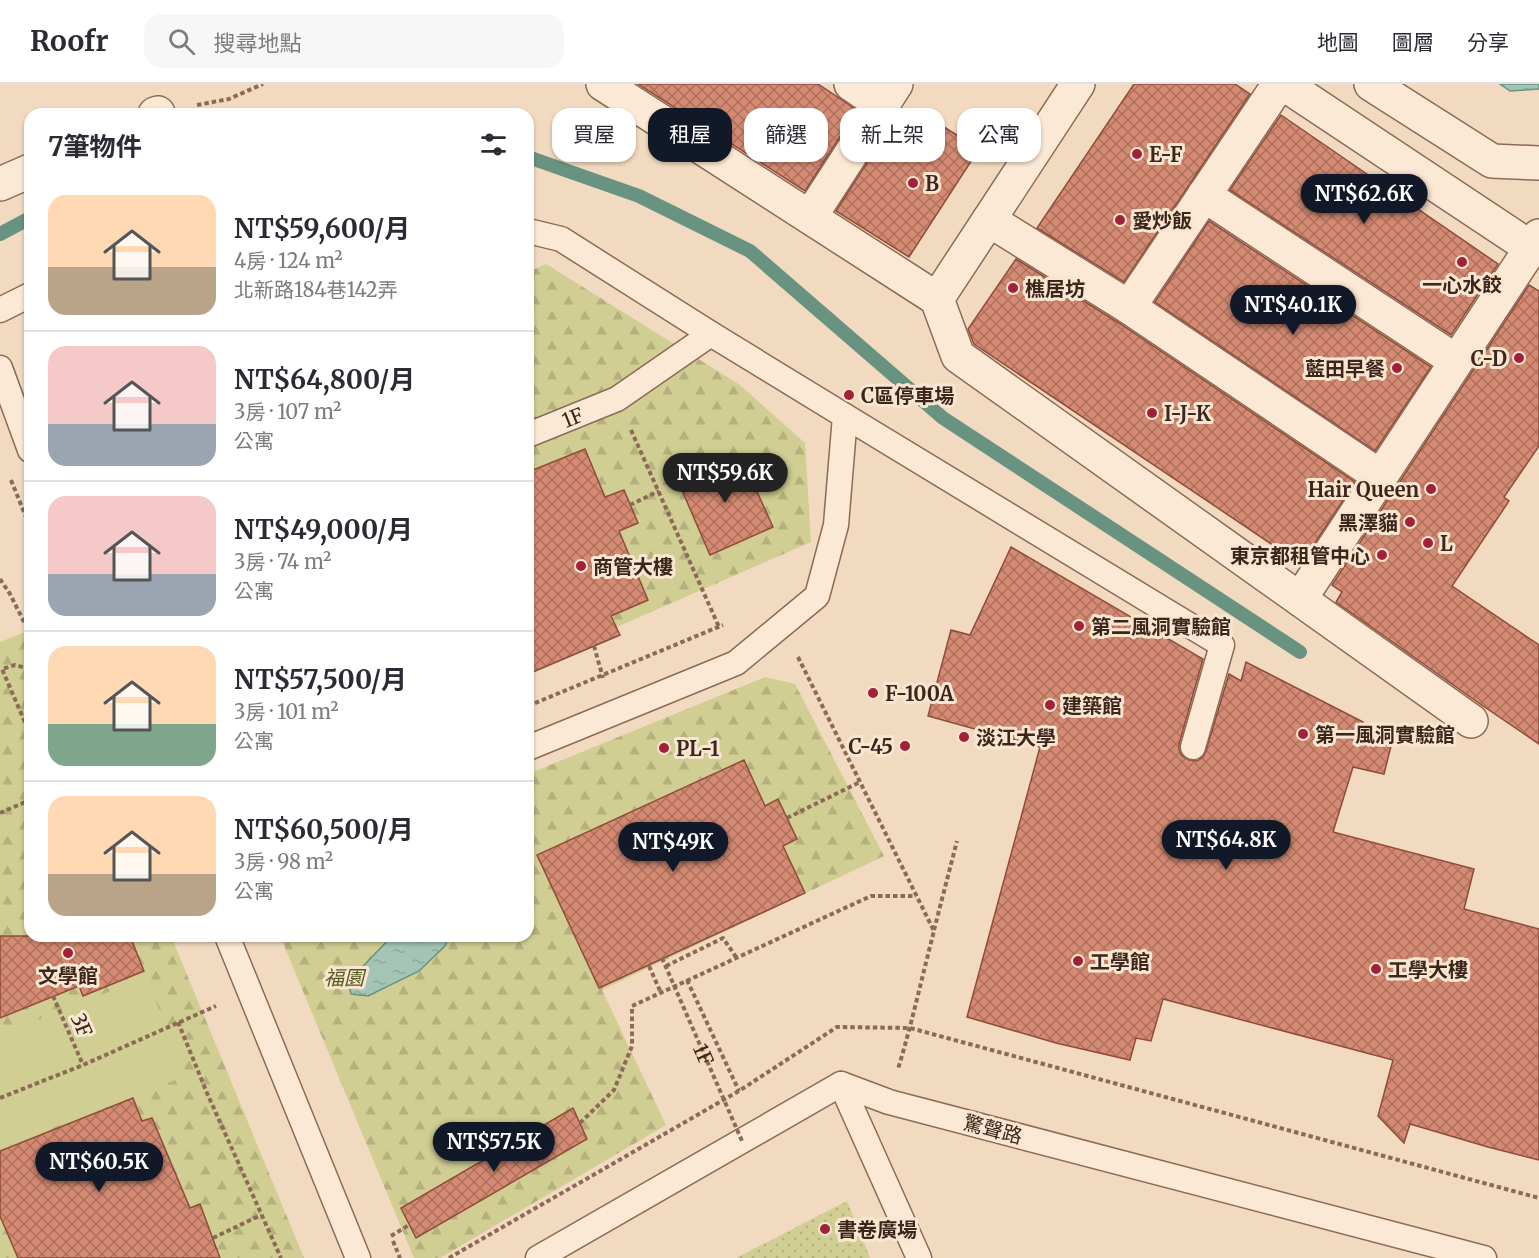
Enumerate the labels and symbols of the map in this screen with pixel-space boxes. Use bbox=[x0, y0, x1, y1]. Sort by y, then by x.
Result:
place label: E-F bbox=[1149, 142, 1183, 167]
marker: E-F bbox=[1130, 147, 1144, 161]
place label: B bbox=[925, 171, 939, 196]
pin: NT$62.6K bbox=[1302, 174, 1426, 225]
marker: B bbox=[906, 176, 920, 190]
place label: 愛炒飯 bbox=[1132, 208, 1192, 233]
marker: 愛炒飯 bbox=[1113, 213, 1127, 227]
marker: 一心水餃 bbox=[1455, 255, 1469, 269]
place label: 一心水餃 bbox=[1422, 272, 1502, 297]
place label: 樵居坊 bbox=[1025, 276, 1085, 301]
marker: 樵居坊 bbox=[1006, 281, 1020, 295]
pin: NT$40.1K bbox=[1231, 285, 1355, 336]
place label: C-D bbox=[1471, 346, 1507, 371]
marker: C-D bbox=[1512, 351, 1526, 365]
place label: 藍田早餐 bbox=[1305, 356, 1385, 381]
marker: 藍田早餐 bbox=[1390, 361, 1404, 375]
place label: C區停車場 bbox=[861, 383, 954, 408]
marker: C區停車場 bbox=[842, 388, 856, 402]
street label: 1F bbox=[558, 401, 587, 433]
place label: I-J-K bbox=[1164, 401, 1211, 426]
marker: I-J-K bbox=[1145, 406, 1159, 420]
pin: NT$59.6K bbox=[663, 453, 787, 504]
place label: Hair Queen bbox=[1308, 477, 1419, 502]
marker: Hair Queen bbox=[1424, 482, 1438, 496]
place label: 黑澤貓 bbox=[1338, 510, 1398, 535]
marker: 黑澤貓 bbox=[1403, 515, 1417, 529]
place label: L bbox=[1440, 531, 1453, 556]
marker: L bbox=[1421, 536, 1435, 550]
place label: 東京都租管中心 bbox=[1230, 543, 1370, 568]
marker: 東京都租管中心 bbox=[1375, 548, 1389, 562]
place label: 商管大樓 bbox=[593, 554, 673, 579]
marker: 商管大樓 bbox=[574, 559, 588, 573]
place label: 第二風洞實驗館 bbox=[1091, 614, 1231, 639]
marker: 第二風洞實驗館 bbox=[1072, 619, 1086, 633]
place label: F-100A bbox=[885, 681, 955, 706]
marker: F-100A bbox=[866, 686, 880, 700]
place label: 建築館 bbox=[1062, 693, 1122, 718]
marker: 建築館 bbox=[1043, 698, 1057, 712]
place label: 第一風洞實驗館 bbox=[1315, 722, 1455, 747]
place label: 淡江大學 bbox=[976, 725, 1056, 750]
marker: 第一風洞實驗館 bbox=[1296, 727, 1310, 741]
marker: 淡江大學 bbox=[957, 730, 971, 744]
place label: C-45 bbox=[848, 734, 893, 759]
place label: PL-1 bbox=[676, 736, 719, 761]
marker: C-45 bbox=[898, 739, 912, 753]
marker: PL-1 bbox=[657, 741, 671, 755]
pin: NT$64.8K bbox=[1164, 820, 1288, 871]
pin: NT$49K bbox=[624, 822, 722, 873]
marker: 文學館 bbox=[61, 946, 75, 960]
place label: 工學館 bbox=[1090, 949, 1150, 974]
marker: 工學館 bbox=[1071, 954, 1085, 968]
place label: 工學大樓 bbox=[1388, 957, 1468, 982]
marker: 工學大樓 bbox=[1369, 962, 1383, 976]
place label: 文學館 bbox=[38, 963, 98, 988]
park label: 福園 bbox=[324, 965, 367, 990]
street label: 3F bbox=[66, 1009, 98, 1041]
street label: 1F bbox=[688, 1040, 720, 1069]
street label: 驚聲路 bbox=[961, 1109, 1025, 1149]
pin: NT$57.5K bbox=[432, 1122, 556, 1173]
pin: NT$60.5K bbox=[37, 1142, 161, 1193]
place label: 書卷廣場 bbox=[837, 1217, 917, 1242]
marker: 書卷廣場 bbox=[818, 1222, 832, 1236]

